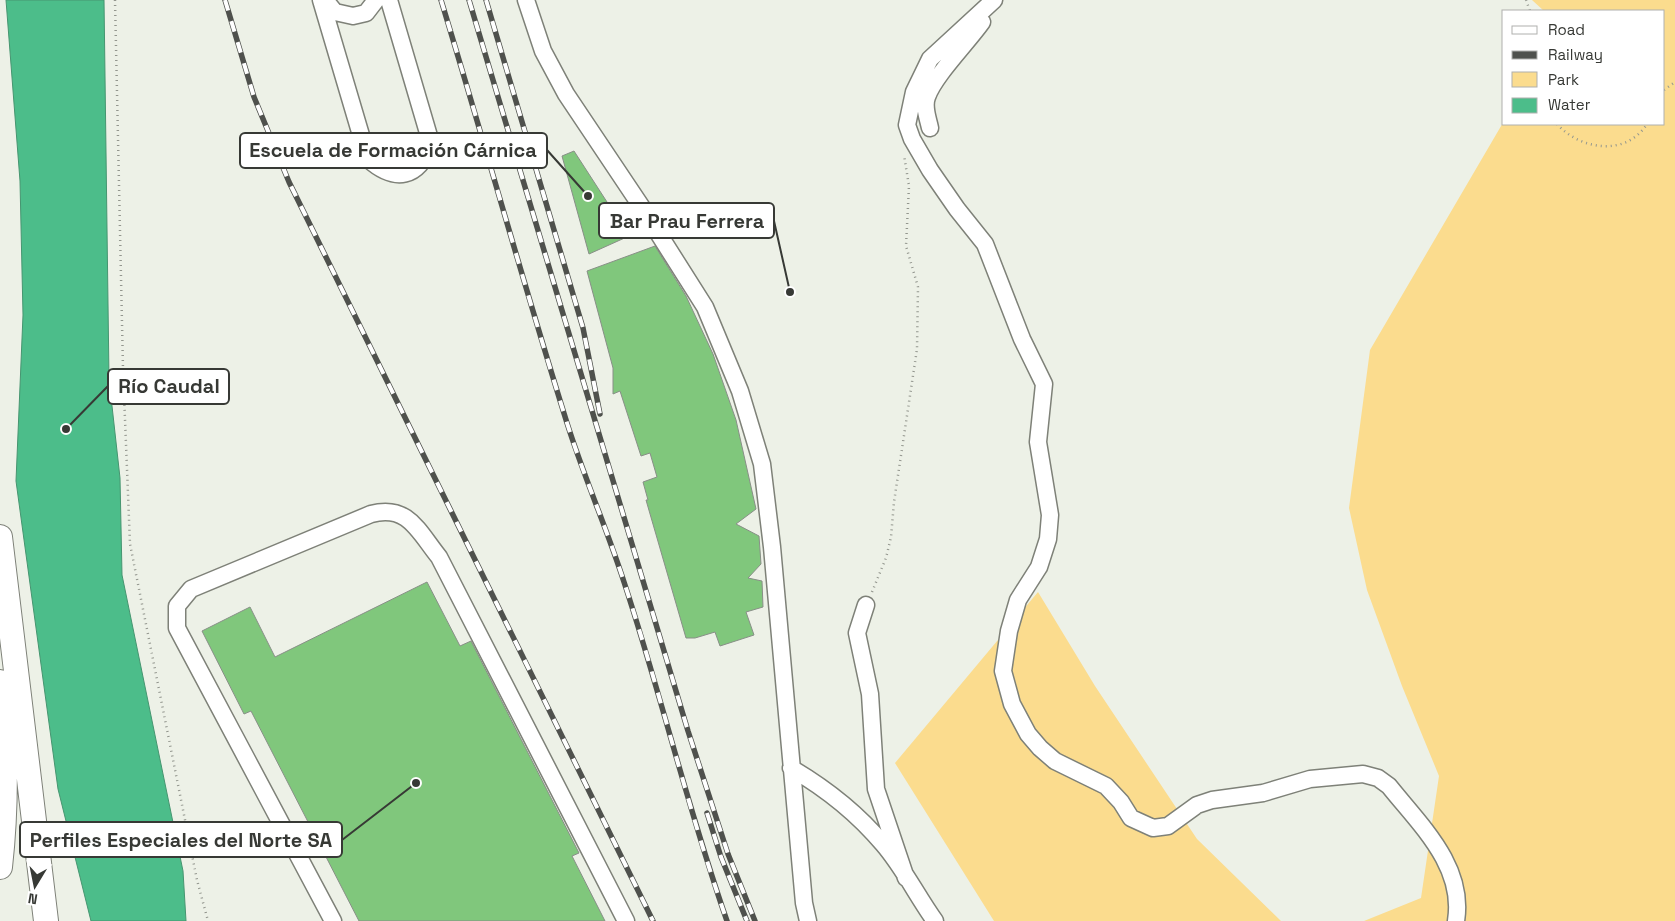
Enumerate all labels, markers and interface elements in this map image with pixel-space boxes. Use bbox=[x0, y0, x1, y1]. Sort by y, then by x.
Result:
legend bbox=[1502, 10, 1665, 125]
text: Road bbox=[1548, 20, 1585, 39]
text: Railway bbox=[1548, 45, 1603, 64]
text: Park bbox=[1548, 70, 1579, 89]
text: Water bbox=[1548, 95, 1591, 114]
callout: Escuela de Formación Cárnica bbox=[240, 133, 547, 168]
text: Escuela de Formación Cárnica bbox=[249, 137, 537, 163]
callout: Bar Prau Ferrera bbox=[599, 203, 774, 238]
text: Bar Prau Ferrera bbox=[610, 208, 765, 234]
callout: Río Caudal bbox=[108, 369, 229, 404]
text: Río Caudal bbox=[118, 373, 220, 399]
callout: Perfiles Especiales del Norte SA bbox=[20, 822, 342, 857]
text: Perfiles Especiales del Norte SA bbox=[30, 827, 333, 853]
north arrow bbox=[10, 861, 60, 911]
text: N bbox=[27, 889, 39, 908]

